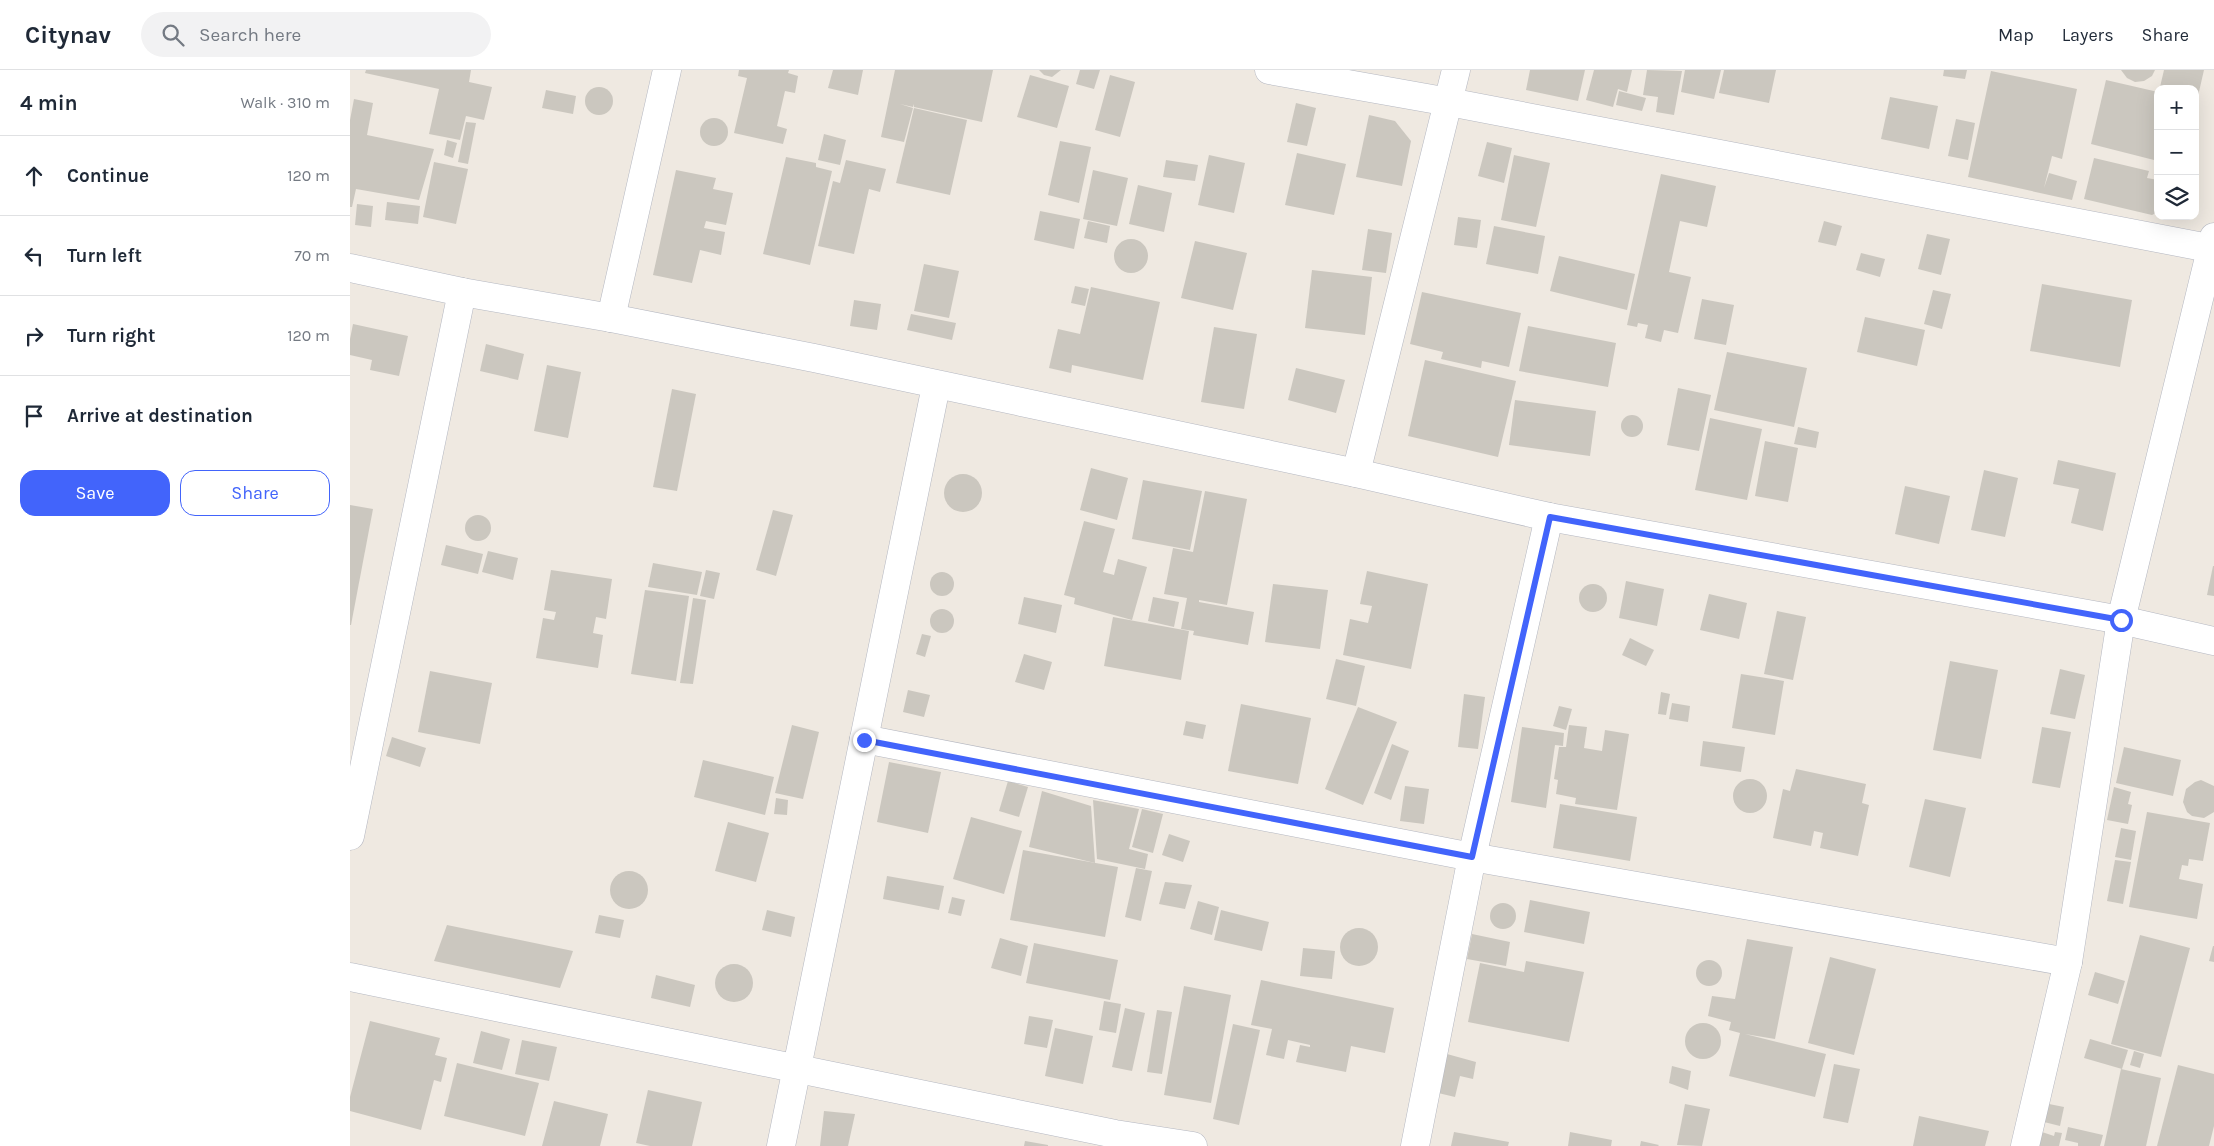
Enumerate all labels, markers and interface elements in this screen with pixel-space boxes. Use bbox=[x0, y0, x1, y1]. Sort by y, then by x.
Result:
search box bbox=[141, 12, 491, 57]
text: Citynav bbox=[25, 21, 111, 49]
icon: search bbox=[159, 21, 187, 49]
text: Search here bbox=[199, 24, 301, 46]
text: Map bbox=[1998, 24, 2034, 46]
text: Layers bbox=[2062, 24, 2114, 46]
text: Share bbox=[2142, 24, 2189, 46]
map controls bbox=[2154, 85, 2199, 220]
button: + bbox=[2154, 85, 2199, 130]
text: 4 min bbox=[20, 91, 78, 115]
text: Walk · 310 m bbox=[240, 93, 330, 112]
button: − bbox=[2154, 130, 2199, 175]
icon: ahead bbox=[20, 162, 48, 190]
text: Continue bbox=[67, 165, 149, 187]
text: 120 m bbox=[287, 166, 330, 185]
button: layers bbox=[2154, 175, 2199, 220]
icon: left bbox=[20, 242, 48, 270]
text: Turn left bbox=[67, 245, 142, 267]
text: 70 m bbox=[294, 246, 330, 265]
icon: right bbox=[20, 322, 48, 350]
text: Turn right bbox=[67, 325, 156, 347]
text: 120 m bbox=[287, 326, 330, 345]
icon: arrive bbox=[20, 402, 48, 430]
text: Arrive at destination bbox=[67, 405, 253, 427]
button: Save bbox=[20, 470, 170, 516]
button: Share bbox=[180, 470, 330, 516]
route start bbox=[2110, 609, 2133, 632]
route end bbox=[853, 729, 876, 752]

